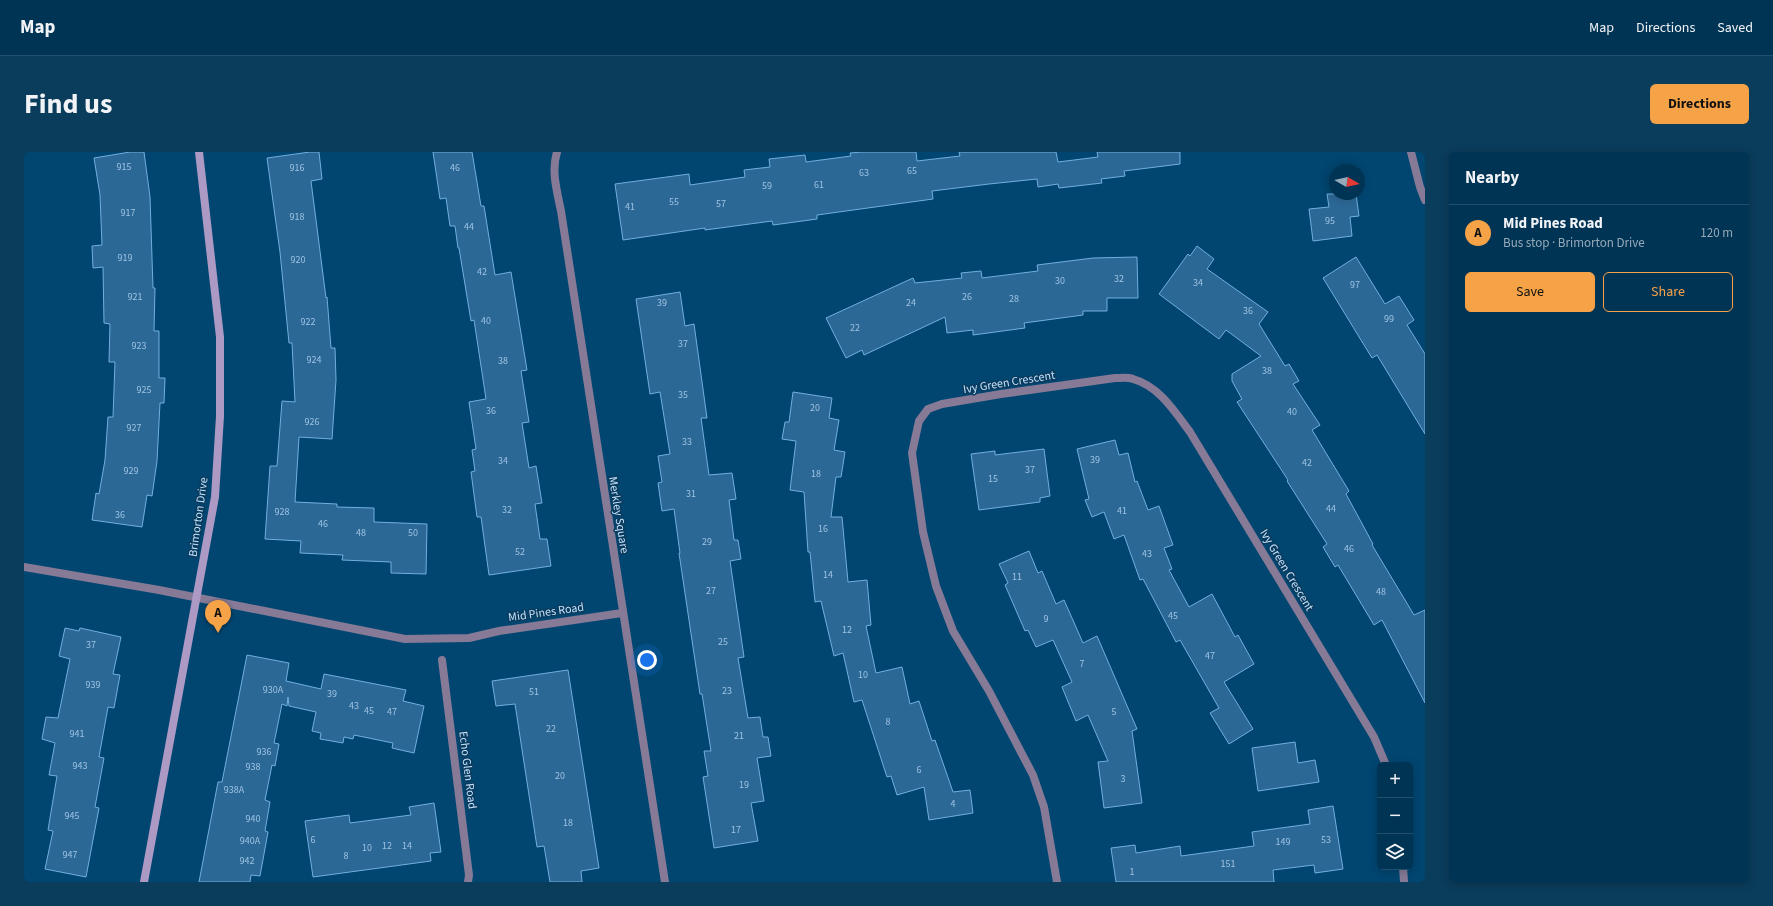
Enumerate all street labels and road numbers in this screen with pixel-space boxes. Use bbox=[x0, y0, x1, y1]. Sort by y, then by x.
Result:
street label: Ivy Green Crescent bbox=[962, 367, 1056, 398]
street label: Merkley Square bbox=[604, 475, 633, 555]
street label: Brimorton Drive bbox=[184, 476, 212, 558]
street label: Ivy Green Crescent bbox=[1255, 526, 1318, 614]
street label: Mid Pines Road bbox=[507, 599, 585, 626]
street label: Echo Glen Road bbox=[454, 730, 481, 810]

